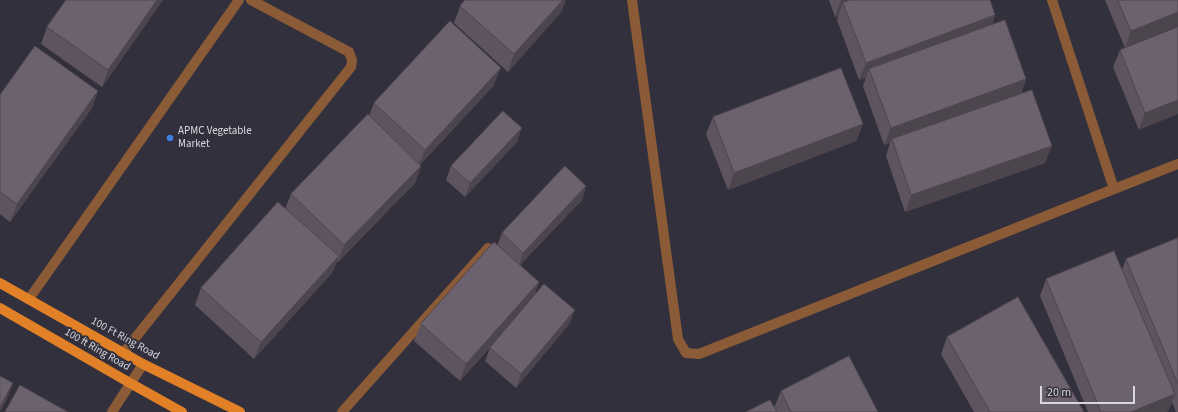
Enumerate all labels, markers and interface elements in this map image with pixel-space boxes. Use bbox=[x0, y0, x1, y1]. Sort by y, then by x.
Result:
place label: APMC Vegetable Market bbox=[178, 125, 252, 151]
marker: APMC Vegetable Market bbox=[165, 133, 175, 143]
street label: 100 Ft Ring Road bbox=[88, 315, 162, 363]
street label: 100 ft Ring Road bbox=[62, 326, 132, 374]
scale bar bbox=[1042, 378, 1137, 404]
text: 20 m bbox=[1047, 384, 1071, 401]

